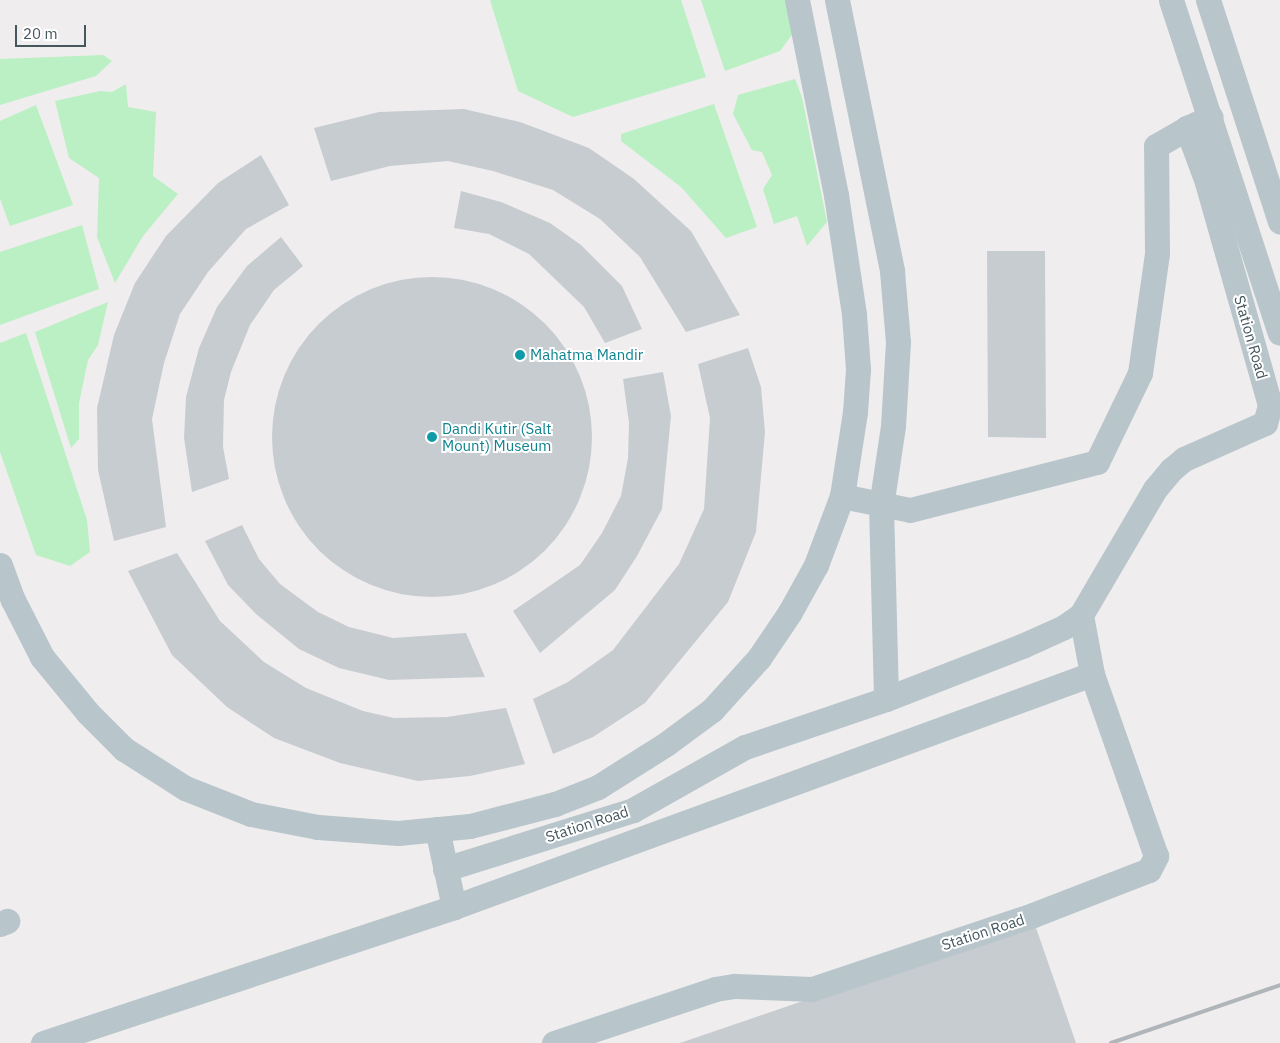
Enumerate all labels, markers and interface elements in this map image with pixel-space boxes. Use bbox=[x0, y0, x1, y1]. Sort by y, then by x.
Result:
scale bar bbox=[18, 15, 89, 47]
text: 20 m bbox=[23, 24, 58, 43]
street label: Station Road bbox=[1231, 293, 1271, 381]
place label: Mahatma Mandir bbox=[530, 346, 643, 364]
marker: Mahatma Mandir bbox=[514, 349, 526, 361]
place label: Dandi Kutir (Salt Mount) Museum bbox=[442, 419, 552, 454]
marker: Dandi Kutir (Salt Mount) Museum bbox=[426, 431, 438, 443]
street label: Station Road bbox=[543, 802, 631, 846]
street label: Station Road bbox=[939, 910, 1027, 954]

